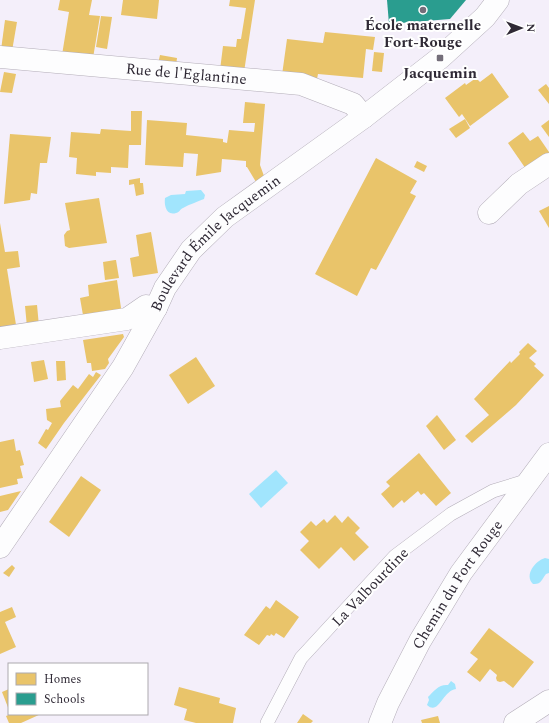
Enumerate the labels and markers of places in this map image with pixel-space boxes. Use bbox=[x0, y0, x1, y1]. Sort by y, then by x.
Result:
marker: École maternelle Fort-Rouge bbox=[418, 5, 428, 15]
place label: École maternelle Fort-Rouge bbox=[365, 14, 481, 54]
marker: Jacquemin bbox=[435, 53, 445, 63]
place label: Jacquemin bbox=[403, 62, 477, 85]

